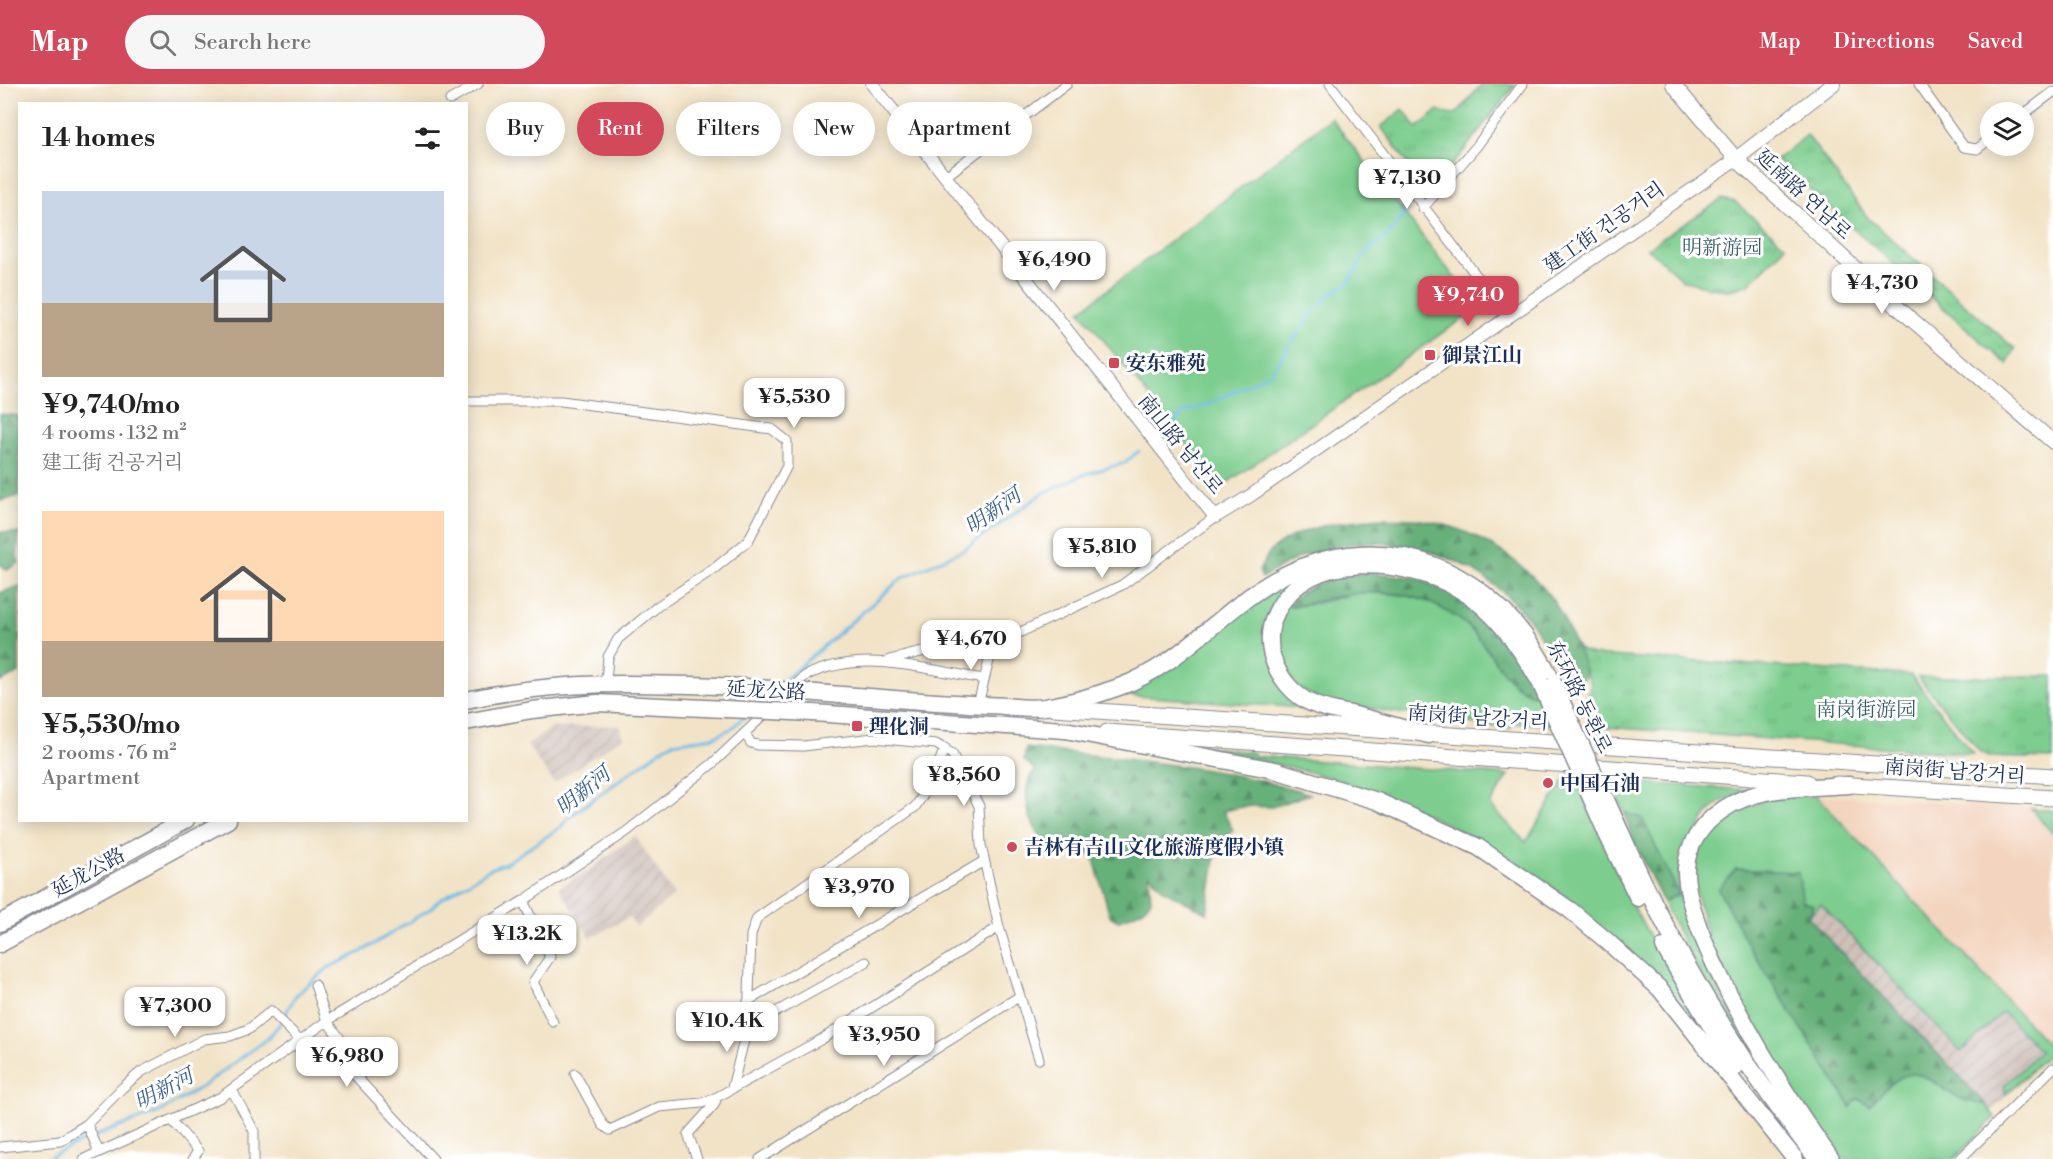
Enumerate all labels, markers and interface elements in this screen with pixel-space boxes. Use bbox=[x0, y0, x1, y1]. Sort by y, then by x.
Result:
search box bbox=[125, 15, 545, 69]
text: Map bbox=[30, 25, 89, 60]
icon: search bbox=[146, 26, 179, 59]
text: Search here bbox=[194, 29, 311, 56]
text: Map bbox=[1759, 29, 1801, 55]
text: Directions bbox=[1834, 29, 1935, 55]
text: Saved bbox=[1968, 29, 2023, 55]
chip: Buy bbox=[486, 102, 565, 156]
chip: Rent bbox=[577, 102, 664, 156]
chip: Filters bbox=[676, 102, 781, 156]
chip: New bbox=[793, 102, 875, 156]
chip: Apartment bbox=[887, 102, 1032, 156]
map controls bbox=[1980, 102, 2034, 156]
button: layers bbox=[1980, 102, 2034, 156]
text: 14 homes bbox=[42, 122, 155, 154]
icon: filters bbox=[411, 122, 444, 155]
street label: 延南路 연남로 bbox=[1750, 144, 1856, 246]
pin: ¥7,130 bbox=[1358, 159, 1456, 210]
text: ¥7,130 bbox=[1373, 166, 1441, 191]
street label: 建工街 건공거리 bbox=[1540, 177, 1670, 279]
icon: home bbox=[189, 230, 297, 338]
park label: 明新游园 bbox=[1682, 236, 1762, 261]
pin: ¥6,490 bbox=[1005, 241, 1103, 292]
text: ¥6,490 bbox=[1017, 248, 1091, 273]
pin: ¥4,730 bbox=[1833, 264, 1931, 315]
text: ¥4,730 bbox=[1845, 271, 1919, 296]
pin: ¥9,740 bbox=[1419, 276, 1517, 327]
text: ¥9,740 bbox=[1432, 283, 1504, 308]
place label: 御景江山 bbox=[1442, 344, 1522, 369]
marker: 御景江山 bbox=[1423, 348, 1437, 362]
place label: 安东雅苑 bbox=[1126, 352, 1206, 377]
marker: 安东雅苑 bbox=[1107, 356, 1121, 370]
pin: ¥5,530 bbox=[745, 378, 843, 429]
text: ¥5,530 bbox=[758, 385, 830, 410]
text: ¥9,740/mo bbox=[42, 389, 180, 421]
street label: 南山路 남산로 bbox=[1132, 390, 1228, 500]
text: 4 rooms · 132 m² bbox=[42, 421, 186, 446]
text: 建工街 건공거리 bbox=[42, 451, 183, 476]
water label: 明新河 bbox=[960, 481, 1030, 541]
pin: ¥5,810 bbox=[1053, 528, 1151, 579]
text: ¥5,810 bbox=[1067, 535, 1137, 560]
icon: home bbox=[189, 550, 297, 658]
pin: ¥4,670 bbox=[922, 620, 1020, 671]
text: ¥4,670 bbox=[935, 627, 1007, 652]
street label: 东环路 동환로 bbox=[1541, 637, 1617, 758]
street label: 延龙公路 bbox=[725, 677, 807, 706]
park label: 南岗街游园 bbox=[1816, 698, 1916, 723]
street label: 南岗街 남강거리 bbox=[1406, 701, 1549, 736]
text: ¥5,530/mo bbox=[42, 709, 181, 741]
place label: 理化洞 bbox=[869, 715, 929, 740]
marker: 理化洞 bbox=[850, 719, 864, 733]
text: 2 rooms · 76 m² bbox=[42, 741, 176, 766]
street label: 南岗街 남강거리 bbox=[1883, 755, 2026, 790]
pin: ¥8,560 bbox=[915, 756, 1013, 807]
water label: 明新河 bbox=[551, 759, 619, 822]
text: ¥8,560 bbox=[927, 763, 1001, 788]
text: Apartment bbox=[42, 766, 140, 791]
place label: 中国石油 bbox=[1560, 772, 1640, 797]
marker: 中国石油 bbox=[1541, 776, 1555, 790]
place label: 吉林有吉山文化旅游度假小镇 bbox=[1024, 836, 1284, 861]
marker: 吉林有吉山文化旅游度假小镇 bbox=[1005, 840, 1019, 854]
street label: 延龙公路 bbox=[48, 843, 130, 904]
pin: ¥3,970 bbox=[810, 868, 908, 919]
text: ¥3,970 bbox=[823, 875, 895, 900]
pin: ¥13.2K bbox=[478, 915, 576, 966]
text: ¥13.2K bbox=[491, 922, 563, 947]
pin: ¥7,300 bbox=[126, 987, 224, 1038]
text: ¥7,300 bbox=[138, 994, 212, 1019]
pin: ¥10.4K bbox=[678, 1002, 776, 1053]
text: ¥10.4K bbox=[690, 1009, 764, 1034]
pin: ¥3,950 bbox=[835, 1016, 933, 1067]
text: ¥3,950 bbox=[847, 1023, 921, 1048]
pin: ¥6,980 bbox=[298, 1037, 396, 1088]
text: ¥6,980 bbox=[310, 1044, 384, 1069]
water label: 明新河 bbox=[131, 1062, 202, 1116]

